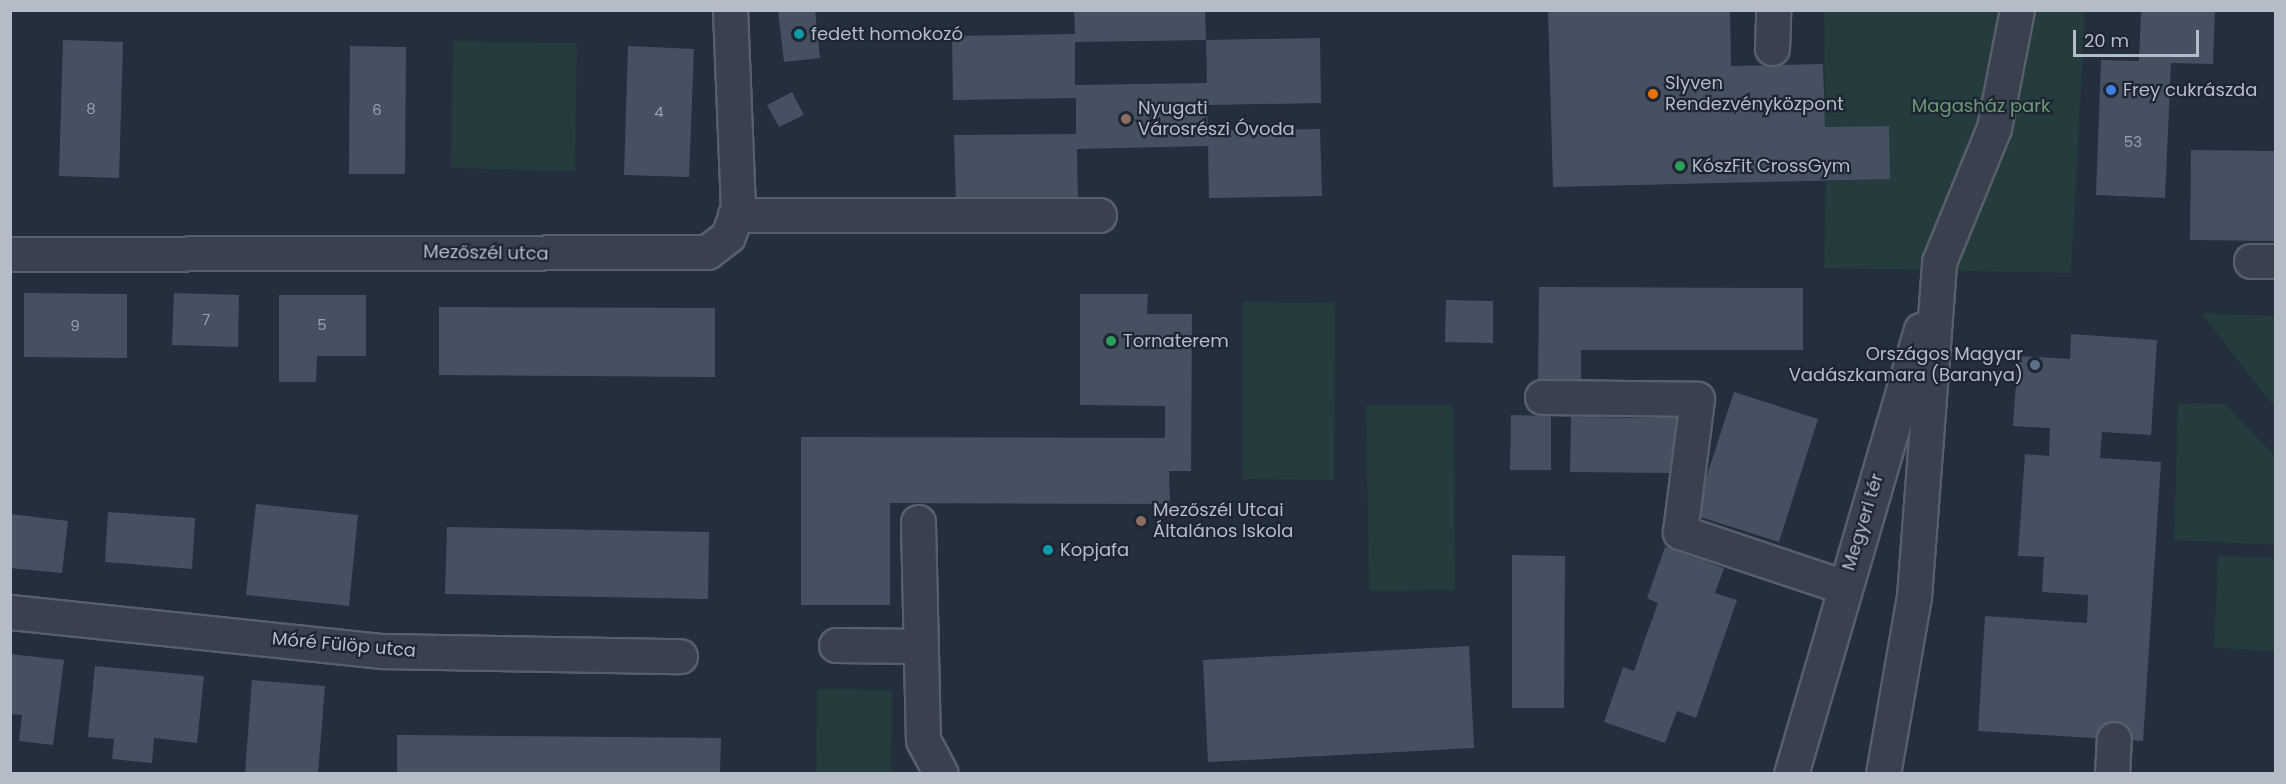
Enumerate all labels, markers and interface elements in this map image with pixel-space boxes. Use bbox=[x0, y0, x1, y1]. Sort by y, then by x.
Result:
scale bar bbox=[2076, 18, 2202, 56]
place label: fedett homokozó bbox=[811, 23, 963, 45]
marker: fedett homokozó bbox=[792, 27, 806, 41]
text: 20 m bbox=[2084, 28, 2129, 53]
place label: Slyven Rendezvényközpont bbox=[1665, 73, 1844, 116]
place label: Frey cukrászda bbox=[2123, 79, 2257, 101]
marker: Frey cukrászda bbox=[2104, 83, 2118, 97]
marker: Slyven Rendezvényközpont bbox=[1646, 87, 1660, 101]
park label: Magasház park bbox=[1912, 95, 2050, 117]
place label: Nyugati Városrészi Óvoda bbox=[1138, 98, 1295, 140]
house number: 8 bbox=[86, 100, 96, 118]
house number: 6 bbox=[372, 101, 382, 119]
house number: 4 bbox=[654, 103, 664, 121]
marker: Nyugati Városrészi Óvoda bbox=[1119, 112, 1133, 126]
house number: 53 bbox=[2124, 133, 2142, 151]
place label: KószFit CrossGym bbox=[1692, 155, 1850, 177]
marker: KószFit CrossGym bbox=[1673, 159, 1687, 173]
street label: Mezőszél utca bbox=[423, 241, 549, 265]
house number: 7 bbox=[202, 311, 210, 329]
house number: 5 bbox=[317, 316, 327, 334]
house number: 9 bbox=[70, 317, 80, 335]
place label: Tornaterem bbox=[1123, 330, 1229, 352]
marker: Tornaterem bbox=[1104, 334, 1118, 348]
place label: Országos Magyar Vadászkamara (Baranya) bbox=[1789, 344, 2023, 386]
marker: Országos Magyar Vadászkamara (Baranya) bbox=[2028, 358, 2042, 372]
street label: Megyeri tér bbox=[1838, 471, 1888, 573]
place label: Mezőszél Utcai Általános Iskola bbox=[1153, 500, 1293, 542]
marker: Mezőszél Utcai Általános Iskola bbox=[1134, 514, 1148, 528]
place label: Kopjafa bbox=[1060, 539, 1129, 561]
marker: Kopjafa bbox=[1041, 543, 1055, 557]
street label: Móré Fülöp utca bbox=[271, 628, 417, 662]

